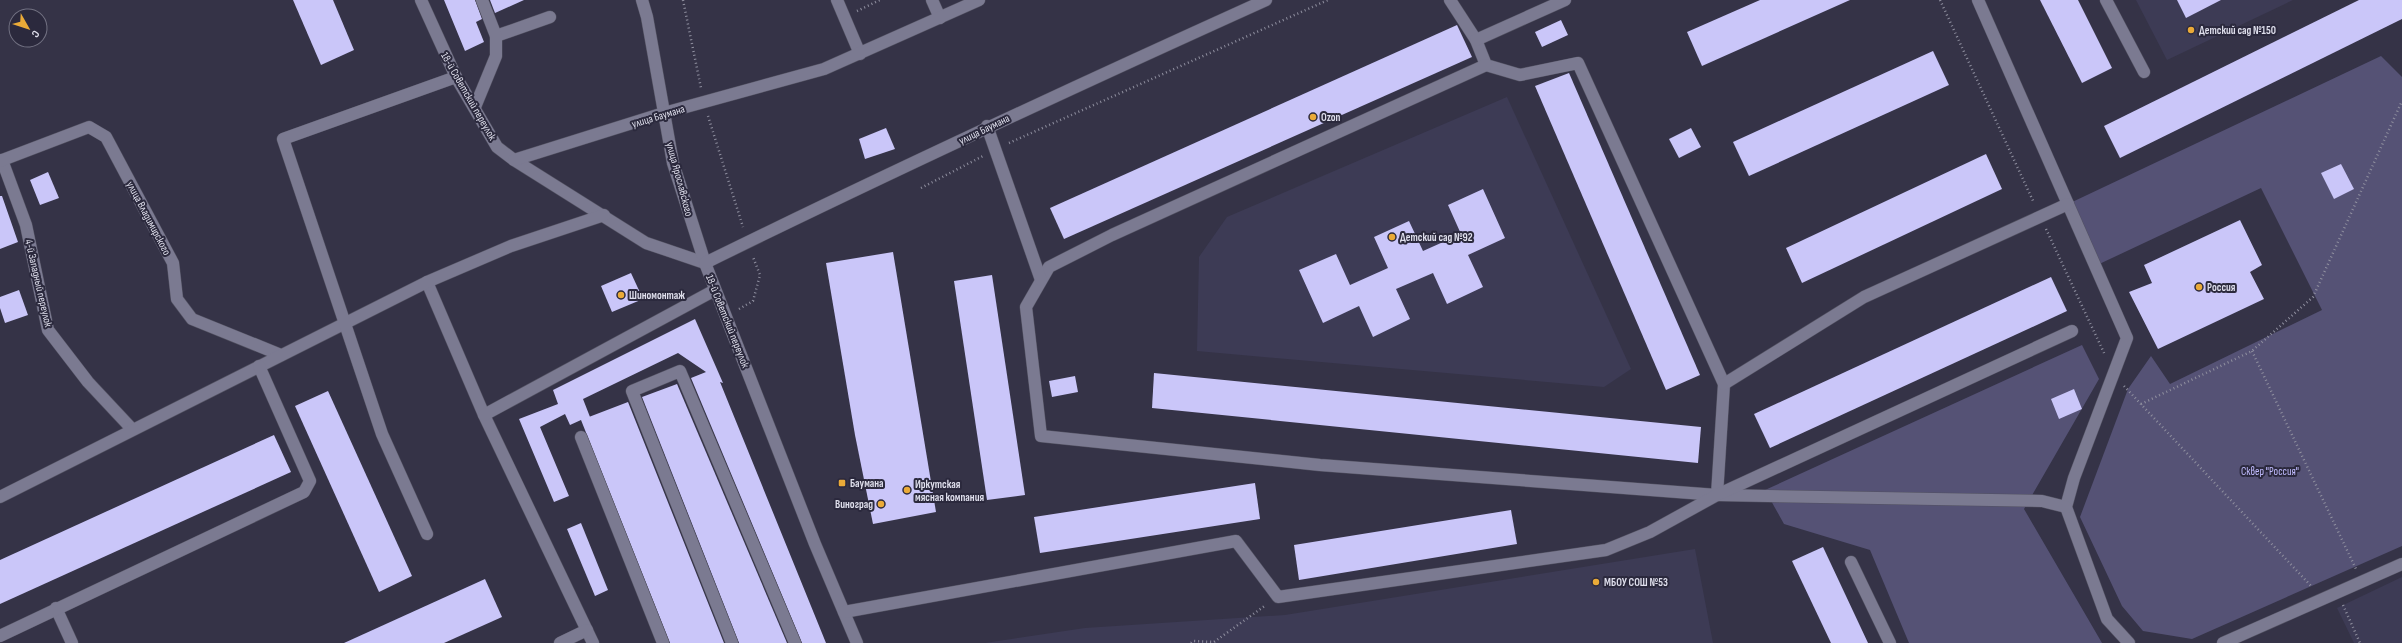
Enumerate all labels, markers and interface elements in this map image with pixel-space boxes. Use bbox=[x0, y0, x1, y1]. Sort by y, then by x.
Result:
north arrow bbox=[8, 8, 48, 48]
place label: Детский сад №150 bbox=[2199, 24, 2276, 37]
marker: Детский сад №150 bbox=[2186, 25, 2196, 35]
text: С bbox=[28, 28, 42, 41]
street label: 18-й Советский переулок bbox=[438, 50, 499, 143]
street label: улица Баумана bbox=[630, 102, 686, 131]
place label: Ozon bbox=[1321, 111, 1341, 124]
street label: улица Баумана bbox=[957, 112, 1012, 147]
marker: Ozon bbox=[1308, 112, 1318, 122]
street label: улица Ярославского bbox=[663, 141, 696, 218]
street label: улица Владимирского bbox=[124, 179, 174, 258]
place label: Детский сад №92 bbox=[1400, 231, 1473, 244]
marker: Детский сад №92 bbox=[1387, 232, 1397, 242]
street label: 4-й Западный переулок bbox=[22, 238, 55, 329]
street label: 18-й Советский переулок bbox=[703, 273, 752, 370]
place label: Россия bbox=[2207, 281, 2236, 294]
marker: Россия bbox=[2194, 282, 2204, 292]
place label: Шиномонтаж bbox=[629, 289, 685, 302]
marker: Шиномонтаж bbox=[616, 290, 626, 300]
park label: Сквер "Россия" bbox=[2241, 465, 2299, 478]
place label: Баумана bbox=[850, 477, 884, 490]
marker: Баумана bbox=[837, 478, 847, 488]
place label: Иркутская мясная компания bbox=[915, 478, 984, 504]
marker: Иркутская мясная компания bbox=[902, 485, 912, 495]
place label: Виноград bbox=[835, 498, 873, 511]
marker: Виноград bbox=[876, 499, 886, 509]
place label: МБОУ СОШ №53 bbox=[1604, 576, 1668, 589]
marker: МБОУ СОШ №53 bbox=[1591, 577, 1601, 587]

